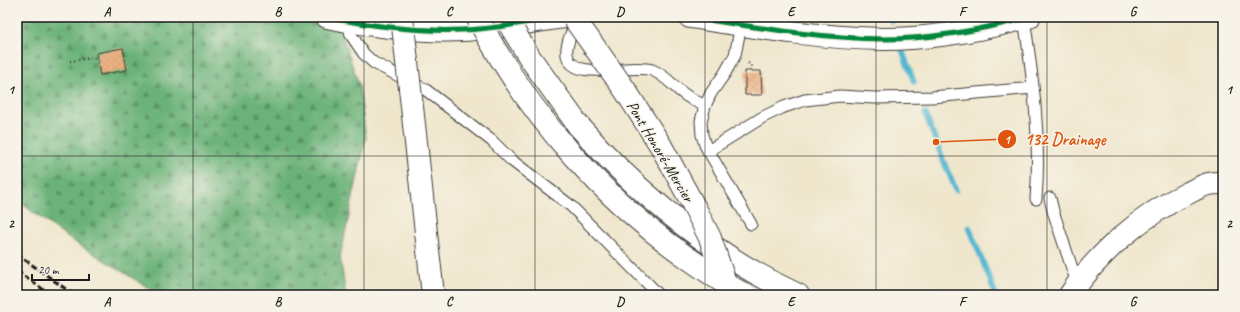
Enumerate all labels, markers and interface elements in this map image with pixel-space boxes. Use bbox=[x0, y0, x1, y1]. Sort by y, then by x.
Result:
text: A bbox=[104, 4, 112, 20]
text: B bbox=[275, 4, 283, 20]
text: C bbox=[446, 4, 454, 20]
text: D bbox=[616, 4, 625, 20]
text: E bbox=[788, 4, 797, 20]
text: F bbox=[959, 4, 968, 20]
text: G bbox=[1130, 4, 1138, 20]
text: 1 bbox=[8, 82, 16, 98]
text: 1 bbox=[1226, 82, 1234, 98]
street label: Pont Honoré-Mercier bbox=[622, 97, 699, 207]
callout: 132 Drainage bbox=[997, 125, 1113, 154]
text: 132 Drainage bbox=[1025, 129, 1108, 150]
text: 1 bbox=[1004, 132, 1011, 148]
text: 2 bbox=[8, 216, 15, 232]
text: 2 bbox=[1226, 216, 1233, 232]
scale bar bbox=[32, 256, 89, 282]
text: 20 m bbox=[38, 262, 60, 278]
text: A bbox=[104, 294, 112, 310]
text: B bbox=[275, 294, 283, 310]
text: C bbox=[446, 294, 454, 310]
text: D bbox=[616, 294, 625, 310]
text: E bbox=[788, 294, 797, 310]
text: F bbox=[959, 294, 968, 310]
text: G bbox=[1130, 294, 1138, 310]

